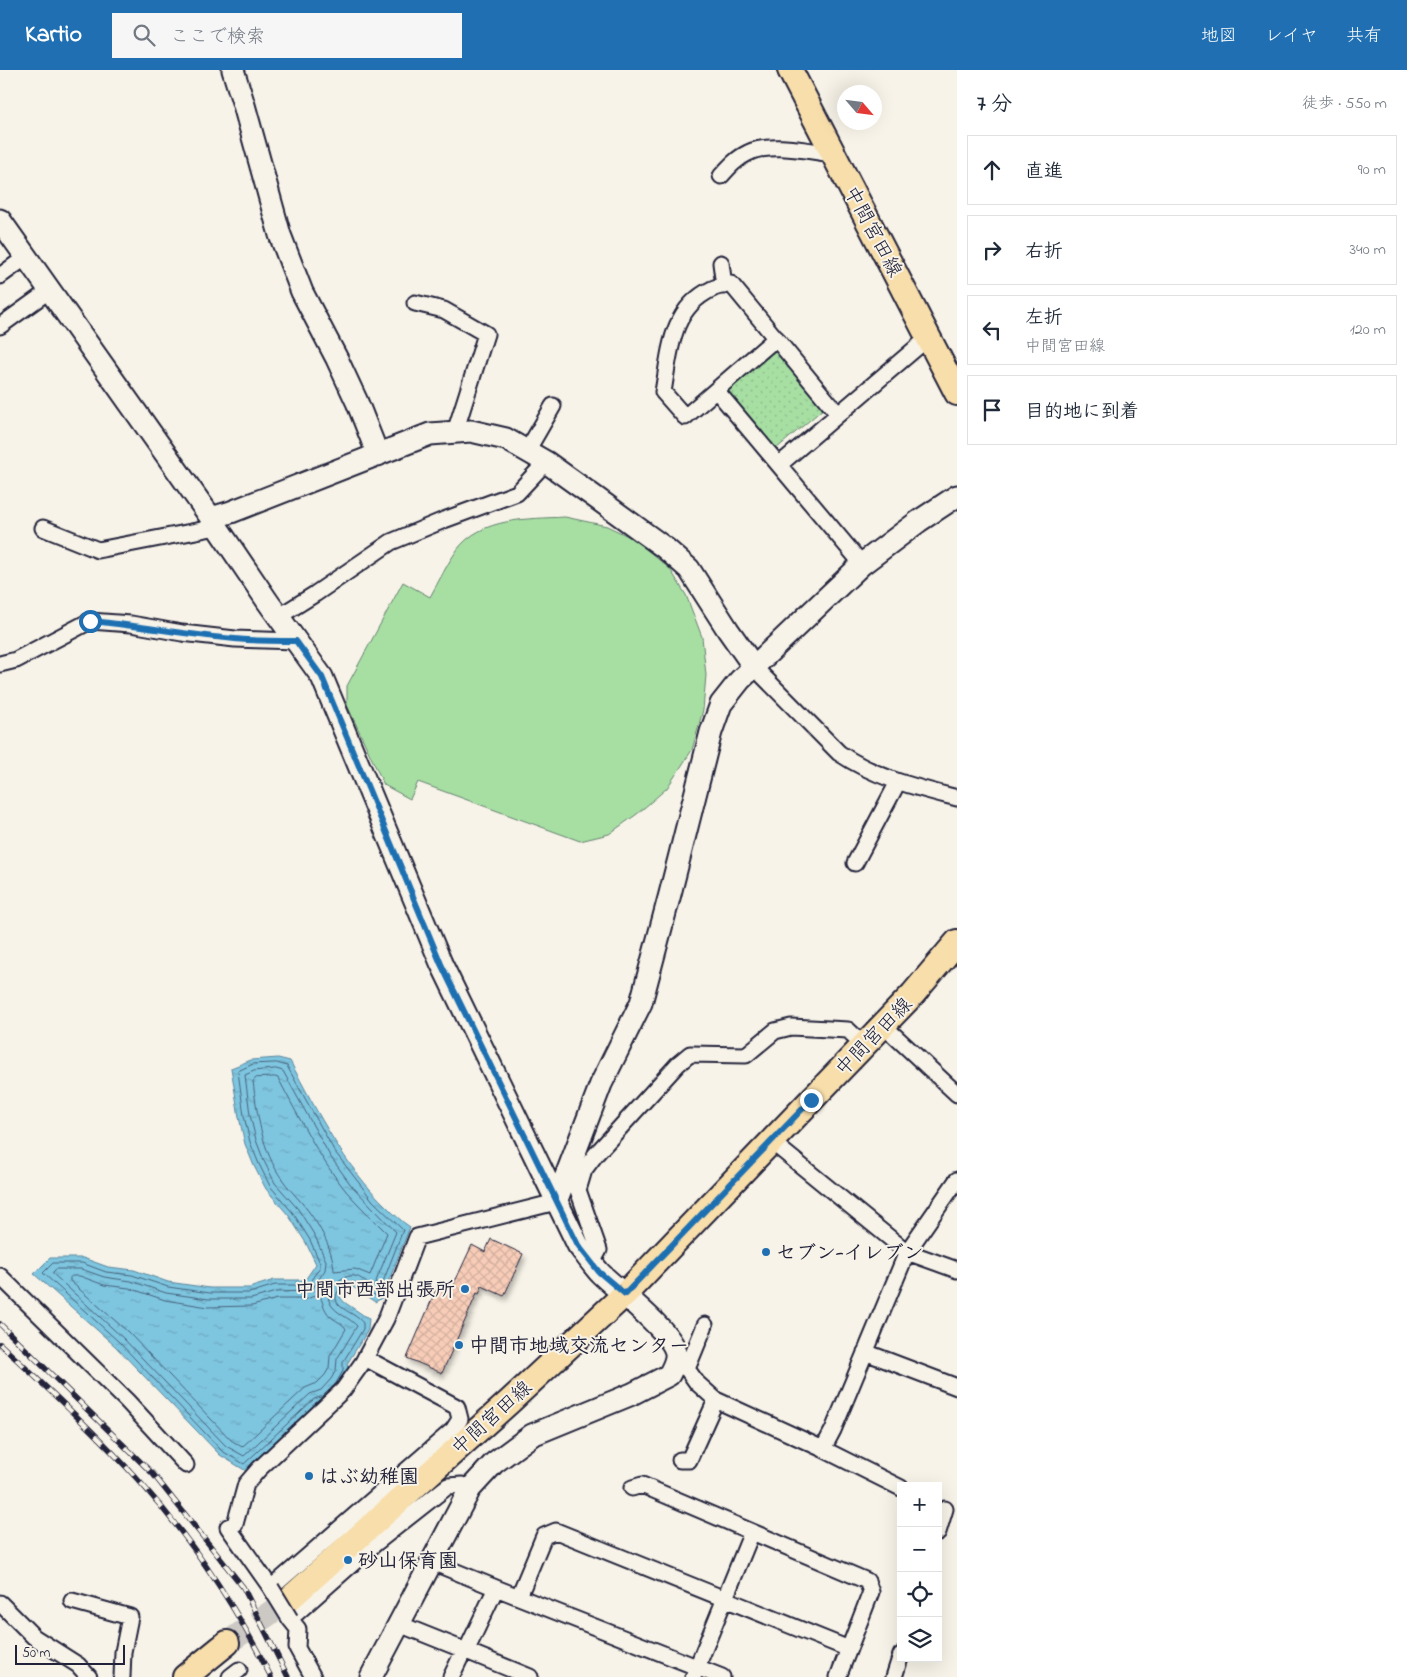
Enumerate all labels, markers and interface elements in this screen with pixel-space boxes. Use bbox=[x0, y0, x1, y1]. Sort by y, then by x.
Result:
search box bbox=[112, 13, 462, 58]
text: Kartio bbox=[25, 18, 82, 53]
icon: search bbox=[130, 21, 158, 49]
text: ここで検索 bbox=[170, 24, 265, 51]
text: 地図 bbox=[1201, 24, 1237, 50]
text: レイヤ bbox=[1265, 24, 1318, 50]
text: 共有 bbox=[1346, 24, 1382, 50]
north arrow bbox=[837, 85, 882, 130]
text: 7 分 bbox=[977, 90, 1012, 120]
text: 徒歩 · 550 m bbox=[1302, 92, 1387, 116]
icon: ahead bbox=[978, 156, 1006, 184]
text: 90 m bbox=[1358, 158, 1386, 182]
text: 直進 bbox=[1025, 159, 1063, 186]
street label: 中間宮田線 bbox=[836, 181, 908, 283]
icon: right bbox=[978, 236, 1006, 264]
text: 340 m bbox=[1349, 238, 1386, 262]
text: 右折 bbox=[1025, 239, 1063, 266]
text: 左折 bbox=[1025, 305, 1063, 332]
icon: left bbox=[978, 316, 1006, 344]
text: 120 m bbox=[1350, 318, 1386, 342]
text: 中間宮田線 bbox=[1025, 335, 1105, 359]
icon: arrive bbox=[978, 396, 1006, 424]
text: 目的地に到着 bbox=[1025, 399, 1139, 426]
route start bbox=[79, 610, 102, 633]
street label: 中間宮田線 bbox=[830, 992, 920, 1084]
route end bbox=[800, 1089, 823, 1112]
place label: セブン-イレブン bbox=[776, 1240, 924, 1269]
marker: セブン-イレブン bbox=[760, 1246, 772, 1258]
place label: 中間市西部出張所 bbox=[295, 1277, 455, 1306]
marker: 中間市西部出張所 bbox=[459, 1283, 471, 1295]
place label: 中間市地域交流センター bbox=[469, 1333, 689, 1362]
marker: 中間市地域交流センター bbox=[453, 1339, 465, 1351]
street label: 中間宮田線 bbox=[446, 1375, 540, 1463]
place label: はぶ幼稚園 bbox=[319, 1464, 419, 1493]
marker: はぶ幼稚園 bbox=[303, 1470, 315, 1482]
map controls bbox=[897, 1482, 942, 1662]
button: + bbox=[897, 1482, 942, 1527]
button: − bbox=[897, 1527, 942, 1572]
place label: 砂山保育園 bbox=[358, 1548, 458, 1577]
marker: 砂山保育園 bbox=[342, 1554, 354, 1566]
button: locate bbox=[897, 1572, 942, 1617]
button: layers bbox=[897, 1617, 942, 1662]
scale bar bbox=[15, 1642, 125, 1665]
text: 50 m bbox=[22, 1643, 50, 1664]

